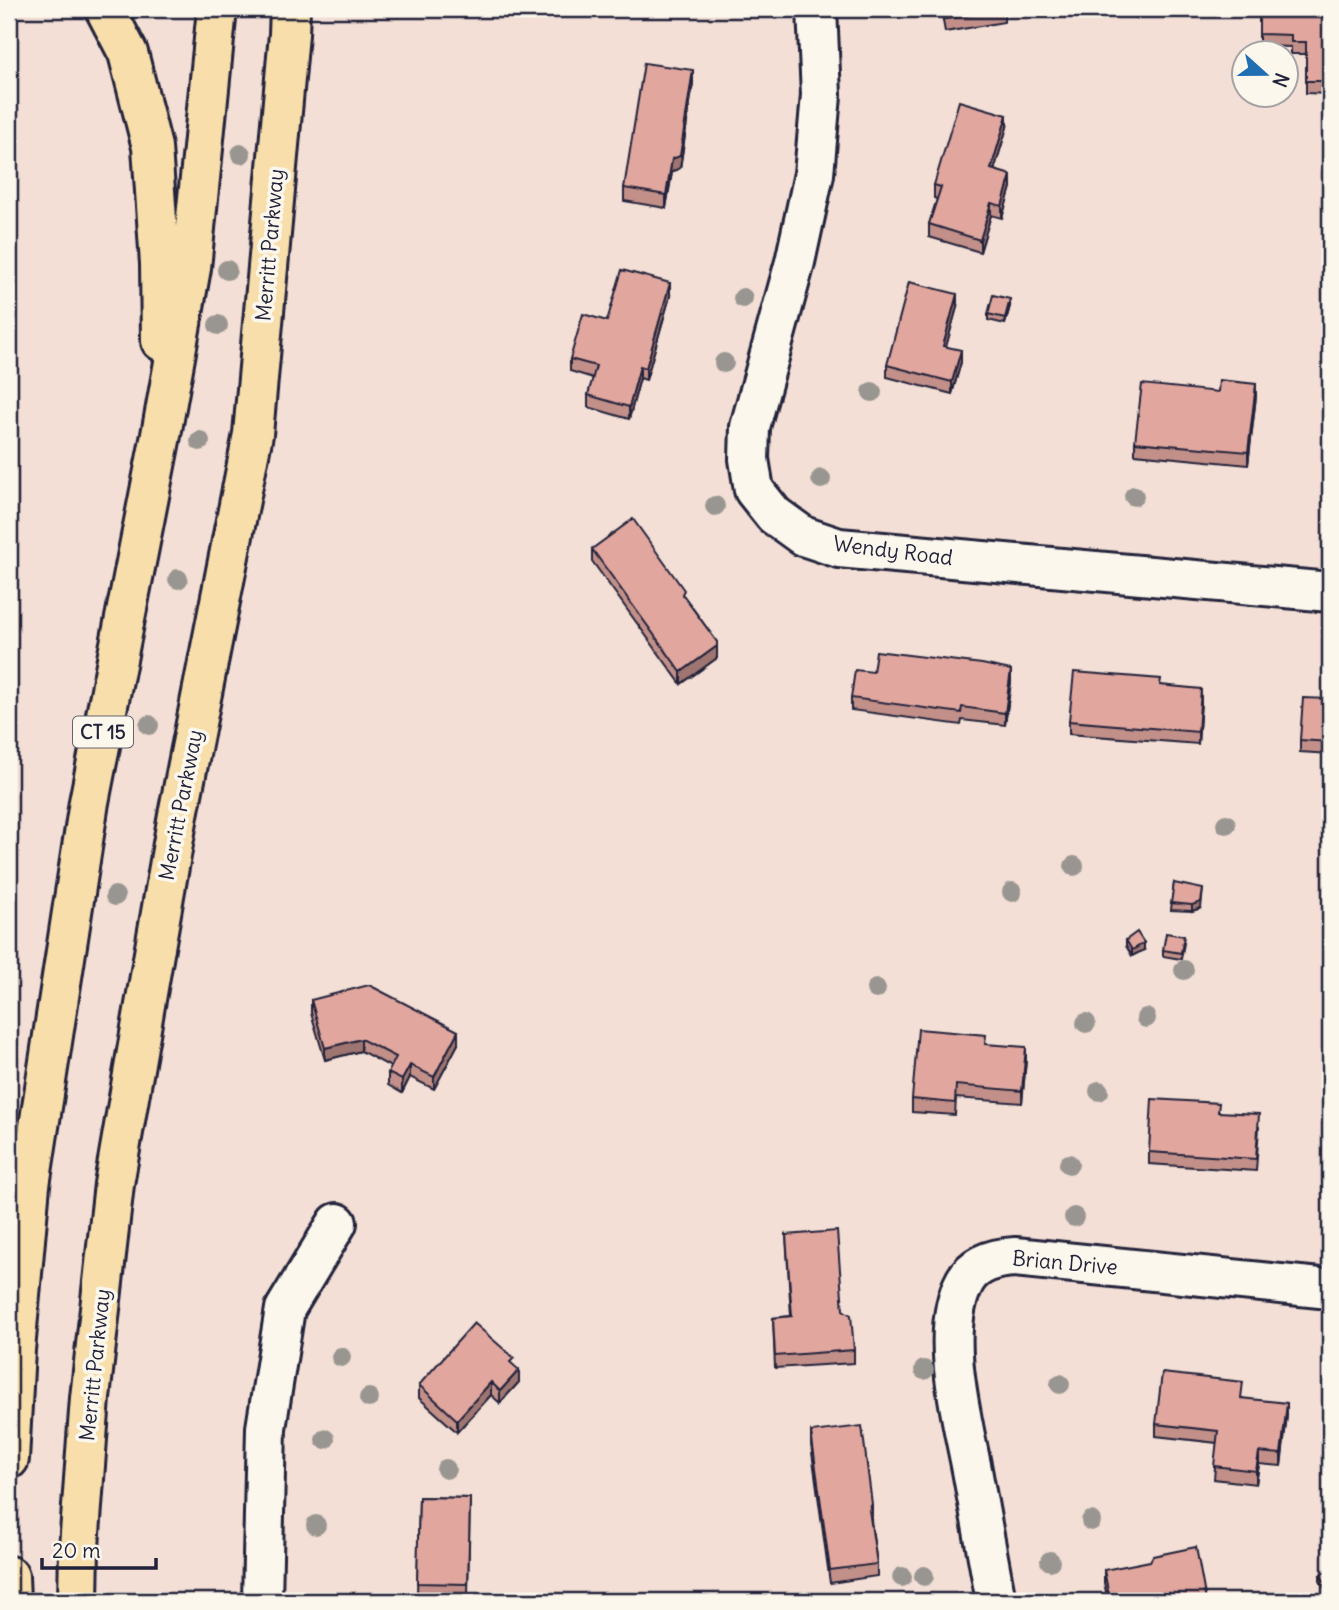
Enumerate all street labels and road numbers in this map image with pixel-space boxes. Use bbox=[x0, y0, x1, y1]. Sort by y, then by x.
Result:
street label: Merritt Parkway bbox=[249, 168, 290, 322]
street label: Wendy Road bbox=[832, 530, 954, 571]
road number: CT 15 bbox=[73, 716, 133, 748]
street label: Merritt Parkway bbox=[153, 727, 208, 883]
street label: Brian Drive bbox=[1011, 1244, 1119, 1281]
street label: Merritt Parkway bbox=[73, 1288, 116, 1442]

